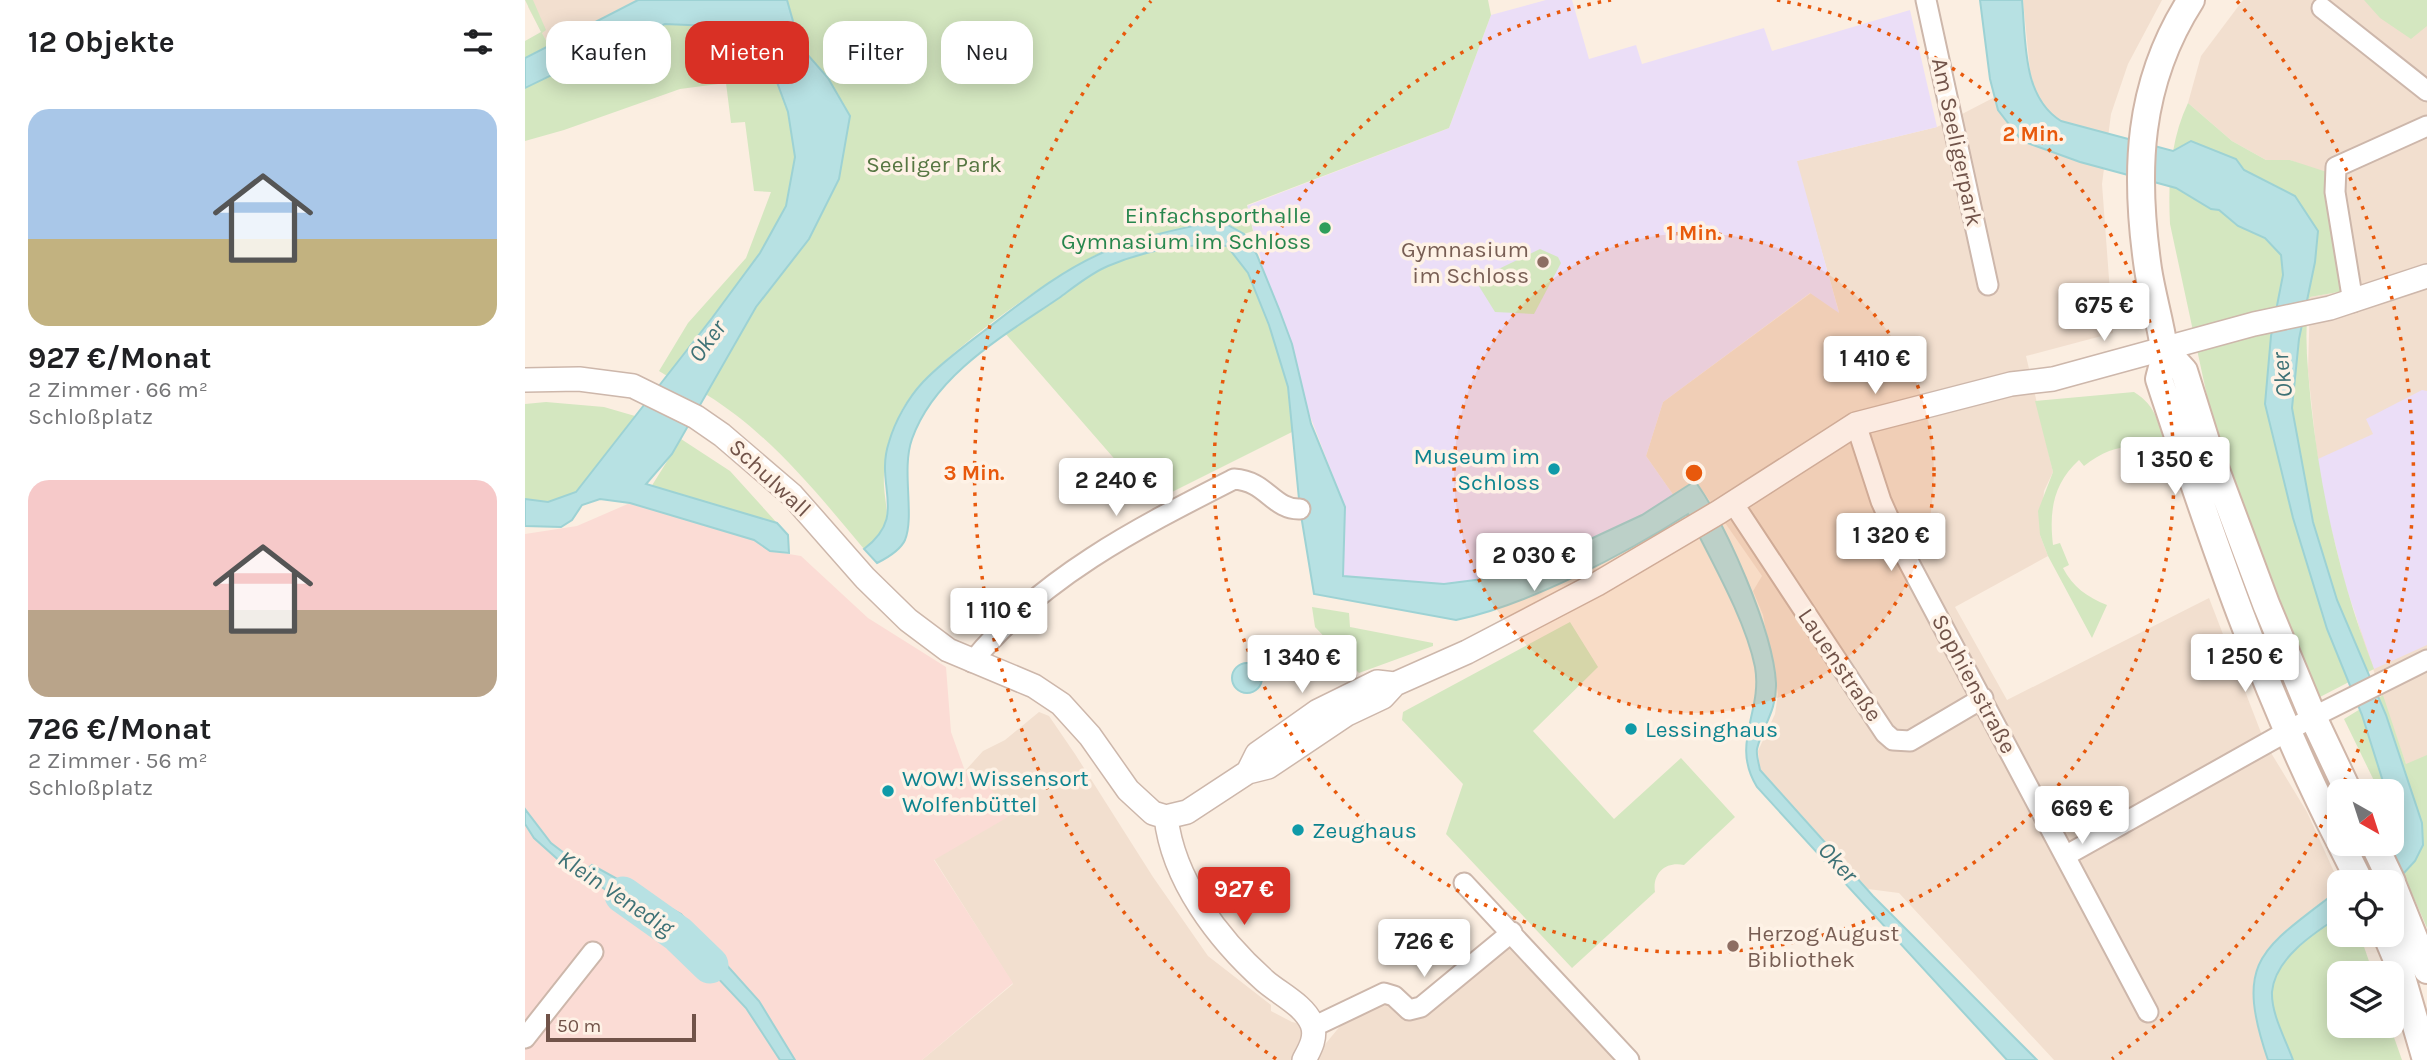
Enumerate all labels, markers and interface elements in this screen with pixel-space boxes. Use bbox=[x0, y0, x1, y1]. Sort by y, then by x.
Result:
chip: Kaufen bbox=[546, 21, 671, 84]
chip: Mieten bbox=[685, 21, 809, 84]
chip: Filter bbox=[823, 21, 927, 84]
chip: Neu bbox=[941, 21, 1033, 84]
icon: filters bbox=[459, 23, 497, 61]
text: 12 Objekte bbox=[28, 24, 175, 60]
street label: Am Seeligerpark bbox=[1926, 55, 1988, 229]
text: 2 Min. bbox=[2003, 122, 2063, 146]
park label: Seeliger Park bbox=[866, 151, 1002, 178]
icon: home bbox=[200, 155, 326, 281]
place label: Einfachsporthalle Gymnasium im Schloss bbox=[1061, 202, 1311, 255]
marker: Einfachsporthalle Gymnasium im Schloss bbox=[1317, 220, 1333, 236]
text: 1 Min. bbox=[1666, 221, 1722, 245]
place label: Gymnasium im Schloss bbox=[1401, 236, 1529, 289]
marker: Gymnasium im Schloss bbox=[1535, 254, 1551, 270]
pin: 675 € bbox=[2055, 284, 2153, 343]
text: 675 € bbox=[2074, 292, 2134, 319]
water label: Oker bbox=[682, 314, 732, 368]
pin: 1 410 € bbox=[1810, 336, 1940, 396]
text: 927 €/Monat bbox=[28, 340, 211, 376]
text: 1 410 € bbox=[1840, 345, 1910, 372]
water label: Oker bbox=[2266, 350, 2298, 399]
text: 2 Zimmer · 66 m² bbox=[28, 376, 208, 403]
text: Schloßplatz bbox=[28, 403, 153, 430]
street label: Schulwall bbox=[723, 433, 817, 523]
pin: 1 350 € bbox=[2110, 438, 2240, 497]
place label: Museum im Schloss bbox=[1413, 443, 1540, 496]
text: 1 350 € bbox=[2137, 446, 2213, 473]
pin: 2 240 € bbox=[1051, 458, 1181, 518]
text: 3 Min. bbox=[943, 461, 1005, 485]
marker: Museum im Schloss bbox=[1546, 461, 1562, 477]
centre of rings bbox=[1682, 461, 1706, 485]
text: 2 240 € bbox=[1075, 467, 1157, 494]
pin: 1 320 € bbox=[1826, 514, 1956, 573]
text: 1 320 € bbox=[1852, 522, 1930, 549]
icon: home bbox=[200, 526, 326, 652]
pin: 2 030 € bbox=[1469, 534, 1599, 593]
text: 2 030 € bbox=[1492, 542, 1576, 569]
pin: 1 110 € bbox=[934, 588, 1064, 648]
text: 1 110 € bbox=[966, 597, 1032, 624]
street label: Lauenstraße bbox=[1792, 603, 1888, 727]
street label: Sophienstraße bbox=[1926, 610, 2022, 758]
pin: 1 250 € bbox=[2180, 634, 2310, 694]
pin: 1 340 € bbox=[1237, 636, 1367, 695]
text: 1 250 € bbox=[2207, 643, 2283, 670]
text: 1 340 € bbox=[1264, 644, 1340, 671]
text: 726 €/Monat bbox=[28, 711, 211, 747]
place label: Lessinghaus bbox=[1645, 716, 1778, 743]
marker: Lessinghaus bbox=[1623, 721, 1639, 737]
text: 2 Zimmer · 56 m² bbox=[28, 747, 208, 774]
place label: WOW! Wissensort Wolfenbüttel bbox=[902, 765, 1089, 818]
text: Schloßplatz bbox=[28, 774, 153, 801]
north arrow bbox=[2327, 779, 2405, 856]
map controls bbox=[2327, 779, 2404, 1038]
marker: WOW! Wissensort Wolfenbüttel bbox=[880, 783, 896, 799]
pin: 669 € bbox=[2033, 786, 2131, 846]
text: 669 € bbox=[2051, 795, 2113, 822]
place label: Zeughaus bbox=[1312, 817, 1417, 844]
marker: Zeughaus bbox=[1290, 822, 1306, 838]
water label: Oker bbox=[1812, 836, 1864, 889]
water label: Klein Venedig bbox=[553, 844, 680, 942]
pin: 927 € bbox=[1195, 867, 1293, 927]
button: locate bbox=[2327, 870, 2404, 947]
text: 927 € bbox=[1214, 876, 1274, 903]
pin: 726 € bbox=[1375, 920, 1473, 979]
place label: Herzog August Bibliothek bbox=[1747, 920, 1900, 973]
text: 726 € bbox=[1394, 928, 1454, 955]
marker: Herzog August Bibliothek bbox=[1725, 938, 1741, 954]
button: layers bbox=[2327, 961, 2404, 1038]
scale bar bbox=[546, 1011, 697, 1043]
text: 50 m bbox=[557, 1015, 601, 1037]

